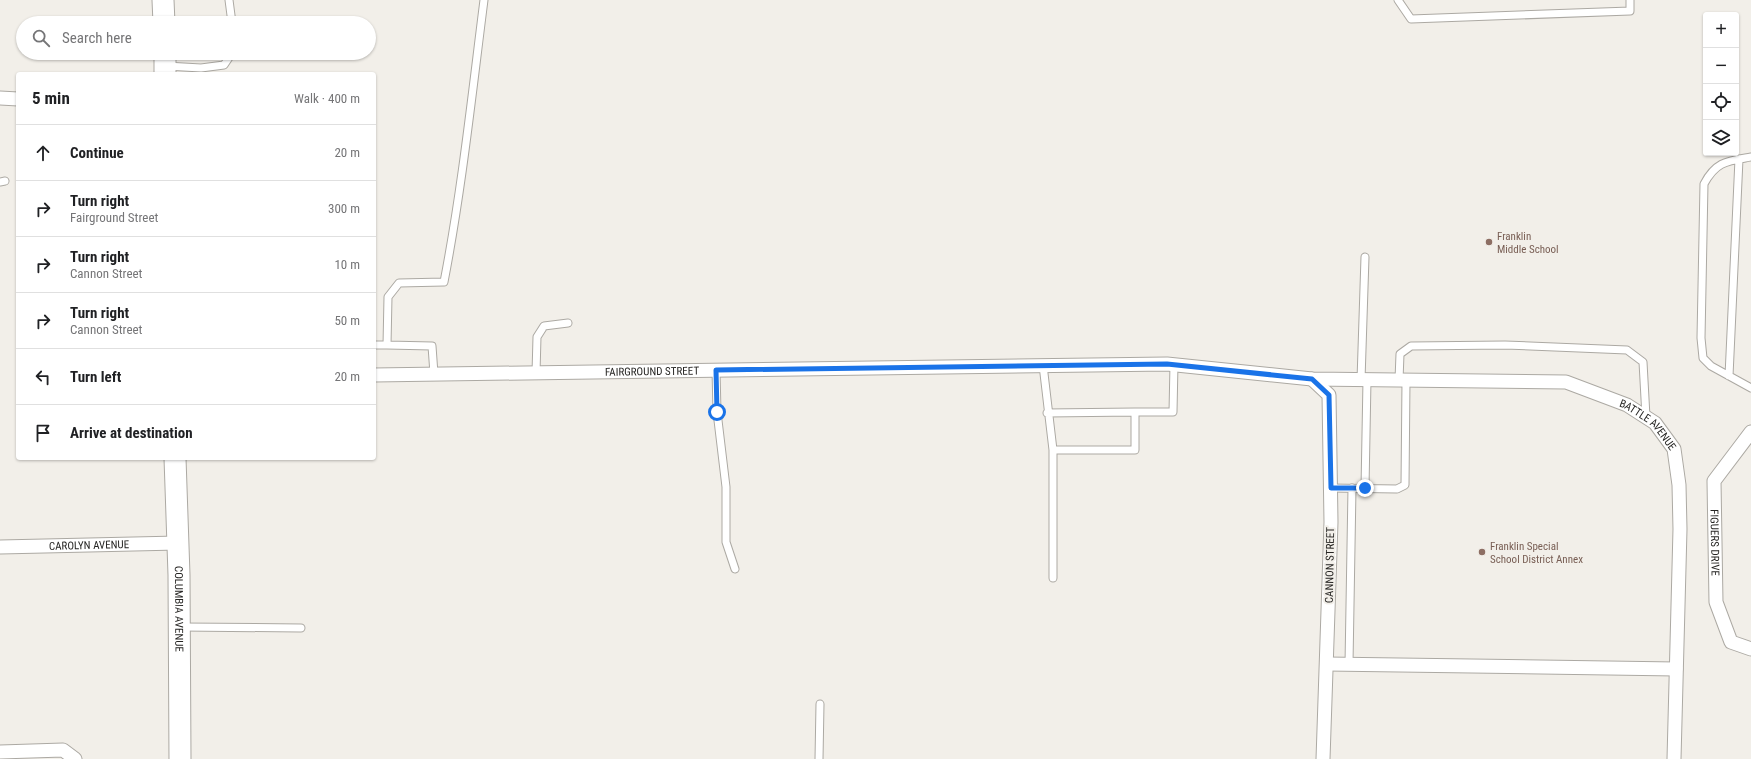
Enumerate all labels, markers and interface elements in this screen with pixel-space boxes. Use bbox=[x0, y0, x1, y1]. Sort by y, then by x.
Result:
map controls bbox=[1703, 12, 1739, 156]
button: + bbox=[1703, 12, 1739, 48]
search box bbox=[16, 16, 376, 60]
icon: search bbox=[30, 27, 52, 49]
text: Search here bbox=[62, 29, 132, 47]
button: − bbox=[1703, 48, 1739, 84]
button: locate bbox=[1703, 84, 1739, 120]
text: 5 min bbox=[32, 88, 70, 108]
text: Walk · 400 m bbox=[294, 91, 360, 106]
button: layers bbox=[1703, 120, 1739, 156]
icon: ahead bbox=[32, 142, 54, 164]
text: Continue bbox=[70, 144, 124, 162]
text: 20 m bbox=[334, 145, 360, 160]
text: Turn right bbox=[70, 192, 129, 210]
icon: right bbox=[32, 198, 54, 220]
text: 300 m bbox=[328, 201, 360, 216]
text: Fairground Street bbox=[70, 210, 158, 225]
place label: Franklin Middle School bbox=[1497, 230, 1559, 256]
marker: Franklin Middle School bbox=[1484, 237, 1494, 247]
text: Turn right bbox=[70, 248, 129, 266]
icon: right bbox=[32, 254, 54, 276]
text: 10 m bbox=[334, 257, 360, 272]
text: Cannon Street bbox=[70, 266, 142, 281]
text: Turn right bbox=[70, 304, 129, 322]
icon: right bbox=[32, 310, 54, 332]
text: 50 m bbox=[334, 313, 360, 328]
text: Cannon Street bbox=[70, 322, 142, 337]
street label: FAIRGROUND STREET bbox=[605, 364, 699, 378]
icon: left bbox=[32, 366, 54, 388]
text: Turn left bbox=[70, 368, 121, 386]
text: 20 m bbox=[334, 369, 360, 384]
street label: BATTLE AVENUE bbox=[1618, 396, 1679, 453]
route start bbox=[708, 403, 726, 421]
icon: arrive bbox=[32, 422, 54, 444]
text: Arrive at destination bbox=[70, 424, 193, 442]
route end bbox=[1356, 479, 1374, 497]
street label: FIGUERS DRIVE bbox=[1708, 509, 1722, 577]
street label: CANNON STREET bbox=[1323, 527, 1337, 603]
street label: CAROLYN AVENUE bbox=[49, 538, 130, 552]
place label: Franklin Special School District Annex bbox=[1490, 540, 1583, 566]
marker: Franklin Special School District Annex bbox=[1477, 547, 1487, 557]
street label: COLUMBIA AVENUE bbox=[172, 566, 186, 653]

